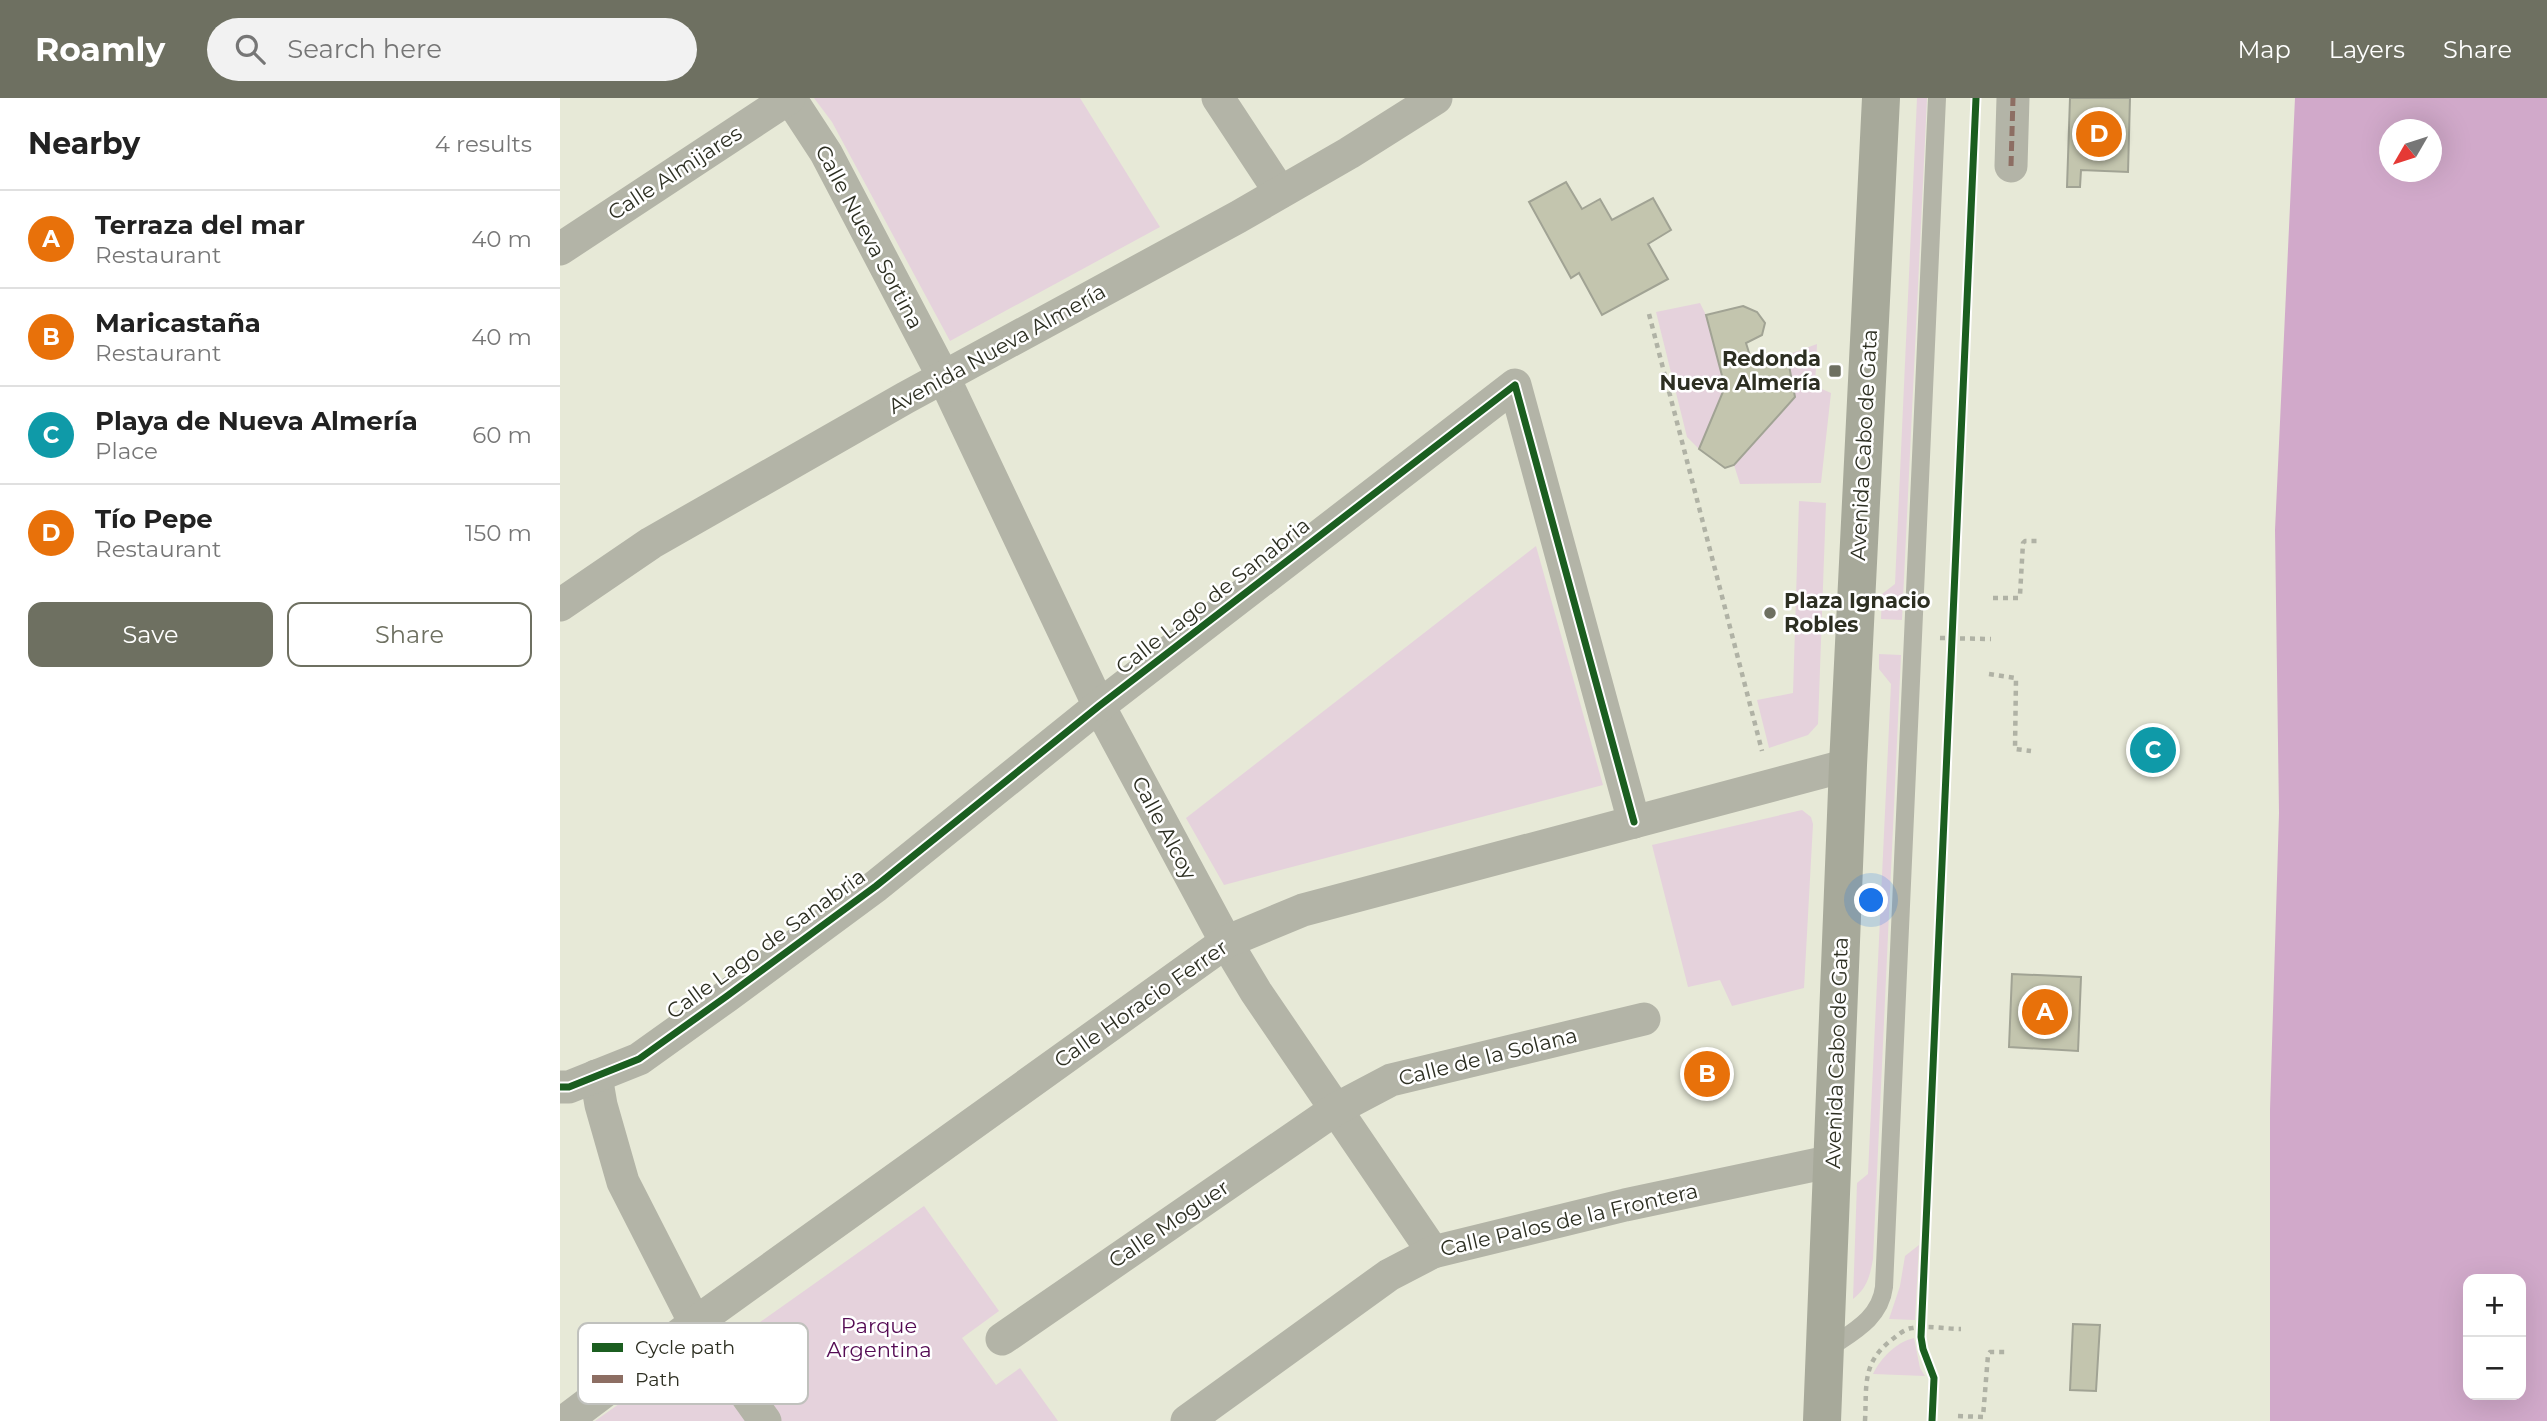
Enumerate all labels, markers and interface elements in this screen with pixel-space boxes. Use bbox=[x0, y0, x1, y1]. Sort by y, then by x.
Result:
search box bbox=[207, 18, 697, 81]
text: Roamly bbox=[35, 29, 165, 69]
icon: search bbox=[231, 30, 269, 68]
text: Search here bbox=[287, 33, 442, 65]
text: Map bbox=[2237, 35, 2291, 64]
text: Layers bbox=[2329, 35, 2405, 64]
text: Share bbox=[2443, 35, 2512, 64]
pin: D bbox=[2076, 108, 2122, 160]
north arrow bbox=[2379, 119, 2442, 182]
street label: Calle Almijares bbox=[603, 120, 746, 225]
text: Nearby bbox=[28, 125, 140, 162]
text: 4 results bbox=[435, 130, 532, 158]
street label: Calle Nueva Sortina bbox=[810, 141, 929, 333]
text: Terraza del mar bbox=[95, 209, 305, 241]
text: A bbox=[42, 225, 60, 253]
text: 40 m bbox=[471, 225, 532, 253]
text: Restaurant bbox=[95, 241, 221, 269]
street label: Avenida Nueva Almería bbox=[884, 278, 1110, 419]
text: Maricastaña bbox=[95, 307, 261, 339]
text: B bbox=[42, 323, 60, 351]
text: 40 m bbox=[471, 323, 532, 351]
street label: Avenida Cabo de Gata bbox=[1845, 329, 1882, 561]
text: Restaurant bbox=[95, 339, 221, 367]
place label: Redonda Nueva Almería bbox=[1660, 346, 1821, 395]
marker: Redonda Nueva Almería bbox=[1827, 363, 1843, 379]
text: Playa de Nueva Almería bbox=[95, 405, 418, 437]
text: C bbox=[43, 421, 59, 449]
text: 60 m bbox=[472, 421, 532, 449]
text: Place bbox=[95, 437, 158, 465]
text: Tío Pepe bbox=[95, 503, 213, 535]
street label: Calle Lago de Sanabria bbox=[1111, 512, 1315, 679]
text: D bbox=[42, 519, 61, 547]
text: 150 m bbox=[465, 519, 532, 547]
text: Restaurant bbox=[95, 535, 221, 563]
place label: Plaza Ignacio Robles bbox=[1784, 588, 1931, 637]
button: Save bbox=[28, 602, 273, 667]
button: Share bbox=[287, 602, 532, 667]
marker: Plaza Ignacio Robles bbox=[1762, 605, 1778, 621]
pin: C bbox=[2130, 724, 2176, 776]
street label: Calle Alcoy bbox=[1127, 772, 1202, 884]
street label: Calle Lago de Sanabria bbox=[662, 863, 870, 1024]
your location bbox=[1854, 883, 1888, 917]
street label: Calle Horacio Ferrer bbox=[1049, 934, 1232, 1073]
street label: Avenida Cabo de Gata bbox=[1820, 937, 1853, 1169]
pin: A bbox=[2022, 986, 2068, 1038]
street label: Calle de la Solana bbox=[1396, 1022, 1580, 1091]
pin: B bbox=[1684, 1048, 1730, 1100]
street label: Calle Moguer bbox=[1104, 1174, 1234, 1273]
street label: Calle Palos de la Frontera bbox=[1438, 1178, 1700, 1261]
map controls bbox=[2463, 1274, 2526, 1400]
button: + bbox=[2463, 1274, 2526, 1337]
park label: Parque Argentina bbox=[826, 1313, 932, 1362]
legend bbox=[578, 1323, 808, 1404]
text: Cycle path bbox=[635, 1336, 735, 1359]
button: − bbox=[2463, 1337, 2526, 1400]
text: Path bbox=[635, 1368, 680, 1391]

